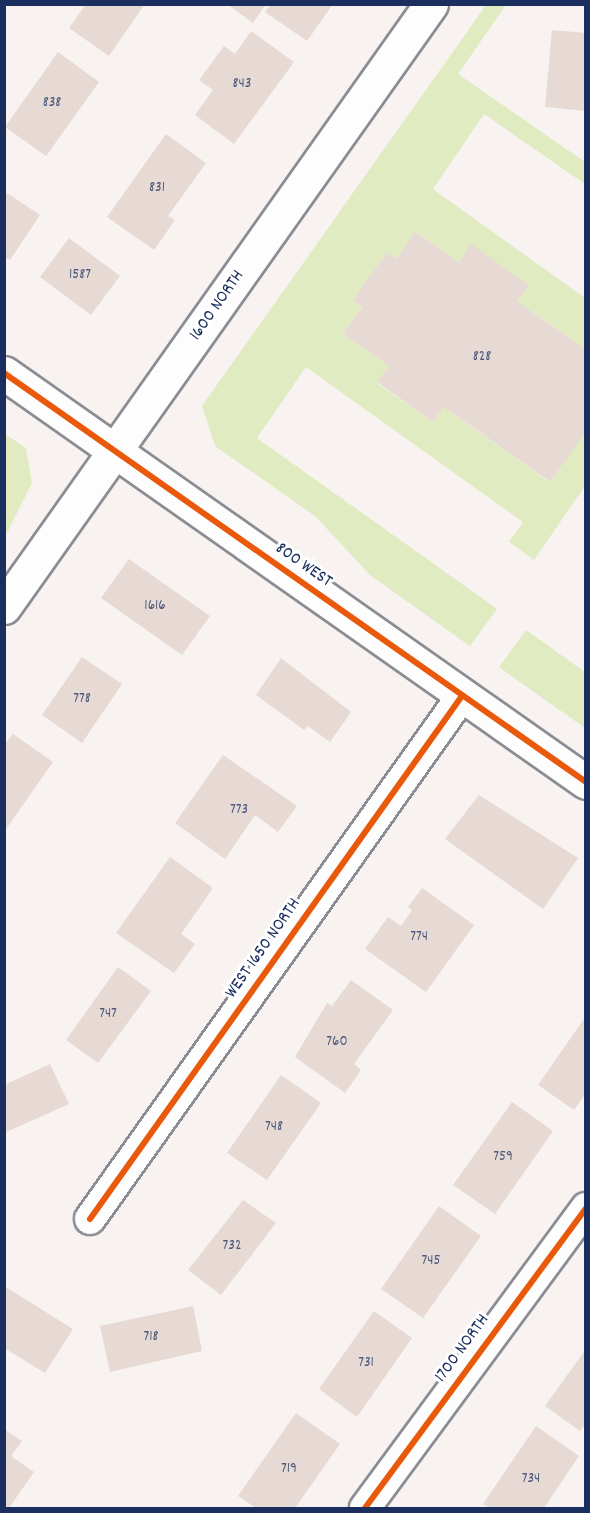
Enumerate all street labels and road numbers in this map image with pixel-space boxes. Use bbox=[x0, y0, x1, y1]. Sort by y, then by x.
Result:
street label: 1600 NORTH bbox=[186, 267, 250, 345]
street label: 800 WEST bbox=[270, 539, 336, 593]
street label: WEST 1650 NORTH bbox=[222, 895, 306, 1003]
street label: 1700 NORTH bbox=[431, 1311, 495, 1387]

